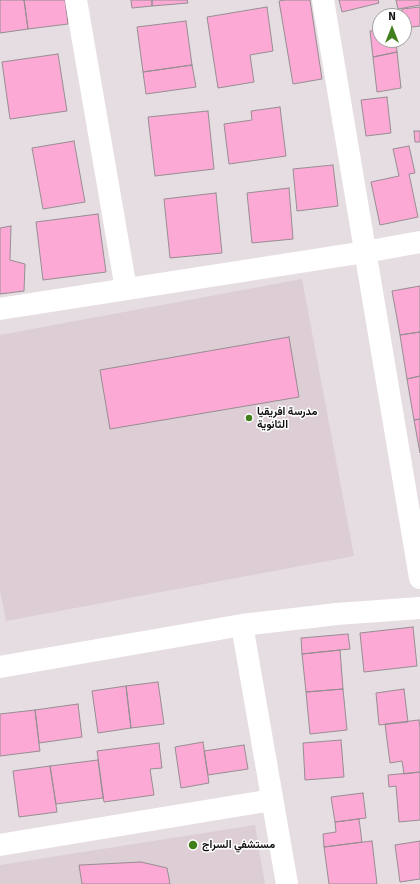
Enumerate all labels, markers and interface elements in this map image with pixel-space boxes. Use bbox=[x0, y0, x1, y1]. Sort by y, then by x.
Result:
north arrow bbox=[372, 8, 412, 48]
text: N bbox=[388, 10, 396, 23]
place label: مدرسة افريقيا الثانوية bbox=[257, 405, 317, 431]
marker: مدرسة افريقيا الثانوية bbox=[244, 413, 254, 423]
place label: مستشفي السراج bbox=[202, 838, 275, 852]
marker: مستشفي السراج bbox=[187, 839, 199, 851]

